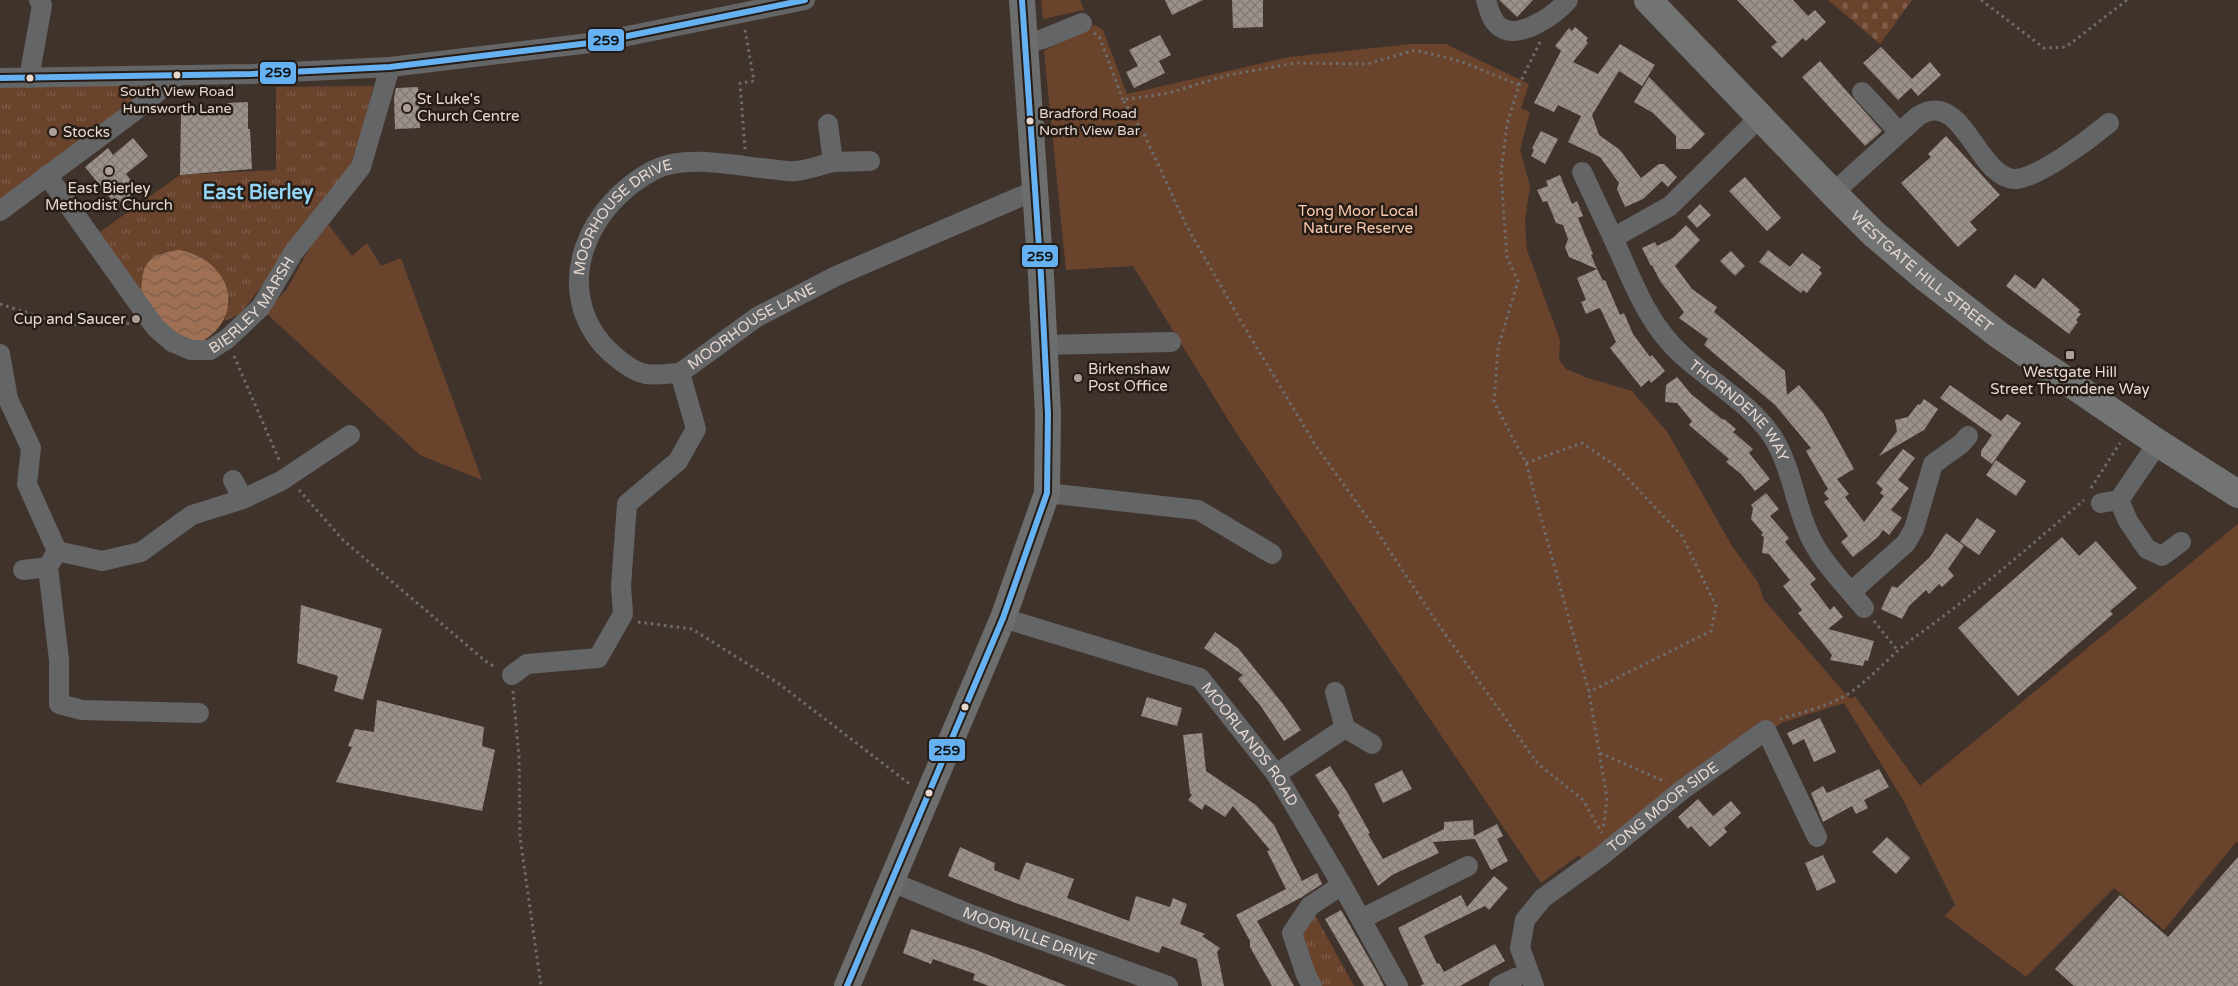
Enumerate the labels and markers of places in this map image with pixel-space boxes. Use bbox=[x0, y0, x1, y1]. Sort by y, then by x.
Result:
marker: South View Road Hunsworth Lane bbox=[172, 70, 182, 80]
unlabelled marker bbox=[25, 73, 35, 83]
place label: South View Road Hunsworth Lane bbox=[120, 83, 234, 117]
place label: St Luke's Church Centre bbox=[417, 90, 520, 125]
marker: St Luke's Church Centre bbox=[401, 102, 413, 114]
place label: Bradford Road North View Bar bbox=[1039, 105, 1141, 139]
marker: Bradford Road North View Bar bbox=[1025, 116, 1035, 126]
place label: Stocks bbox=[63, 123, 110, 141]
marker: Stocks bbox=[47, 126, 59, 138]
marker: East Bierley Methodist Church bbox=[103, 165, 115, 177]
place label: East Bierley Methodist Church bbox=[45, 179, 173, 214]
place label: Cup and Saucer bbox=[13, 310, 126, 328]
marker: Cup and Saucer bbox=[130, 313, 142, 325]
marker: Westgate Hill Street Thorndene Way bbox=[2064, 349, 2076, 361]
place label: Birkenshaw Post Office bbox=[1088, 360, 1170, 395]
place label: Westgate Hill Street Thorndene Way bbox=[1990, 363, 2150, 398]
marker: Birkenshaw Post Office bbox=[1072, 372, 1084, 384]
unlabelled marker bbox=[960, 702, 970, 712]
unlabelled marker bbox=[924, 788, 934, 798]

